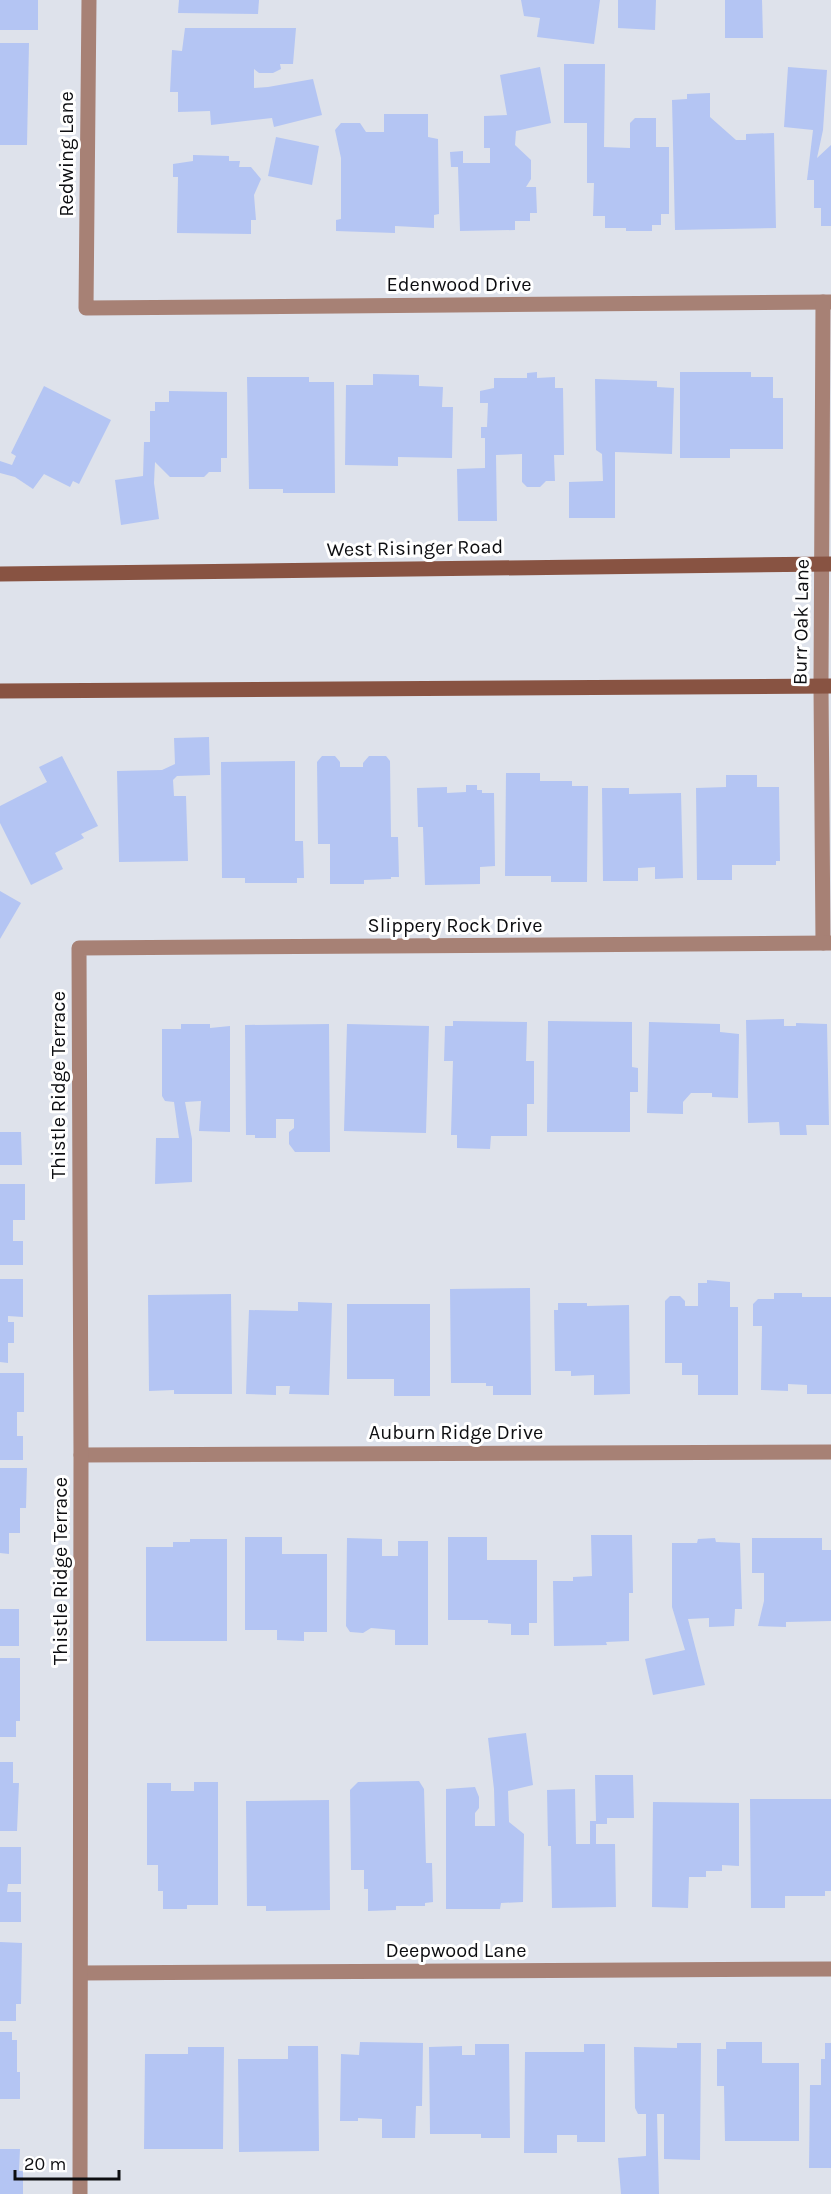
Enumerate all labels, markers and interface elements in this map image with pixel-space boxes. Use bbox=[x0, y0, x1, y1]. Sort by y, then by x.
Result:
street label: Redwing Lane bbox=[55, 91, 78, 217]
street label: Edenwood Drive bbox=[386, 273, 532, 296]
street label: West Risinger Road bbox=[327, 535, 503, 561]
street label: Burr Oak Lane bbox=[788, 559, 814, 685]
street label: Slippery Rock Drive bbox=[368, 914, 542, 937]
street label: Thistle Ridge Terrace bbox=[47, 991, 70, 1179]
street label: Auburn Ridge Drive bbox=[369, 1421, 543, 1444]
street label: Thistle Ridge Terrace bbox=[49, 1477, 72, 1665]
street label: Deepwood Lane bbox=[385, 1939, 527, 1962]
scale bar bbox=[15, 2143, 118, 2181]
text: 20 m bbox=[24, 2153, 66, 2175]

